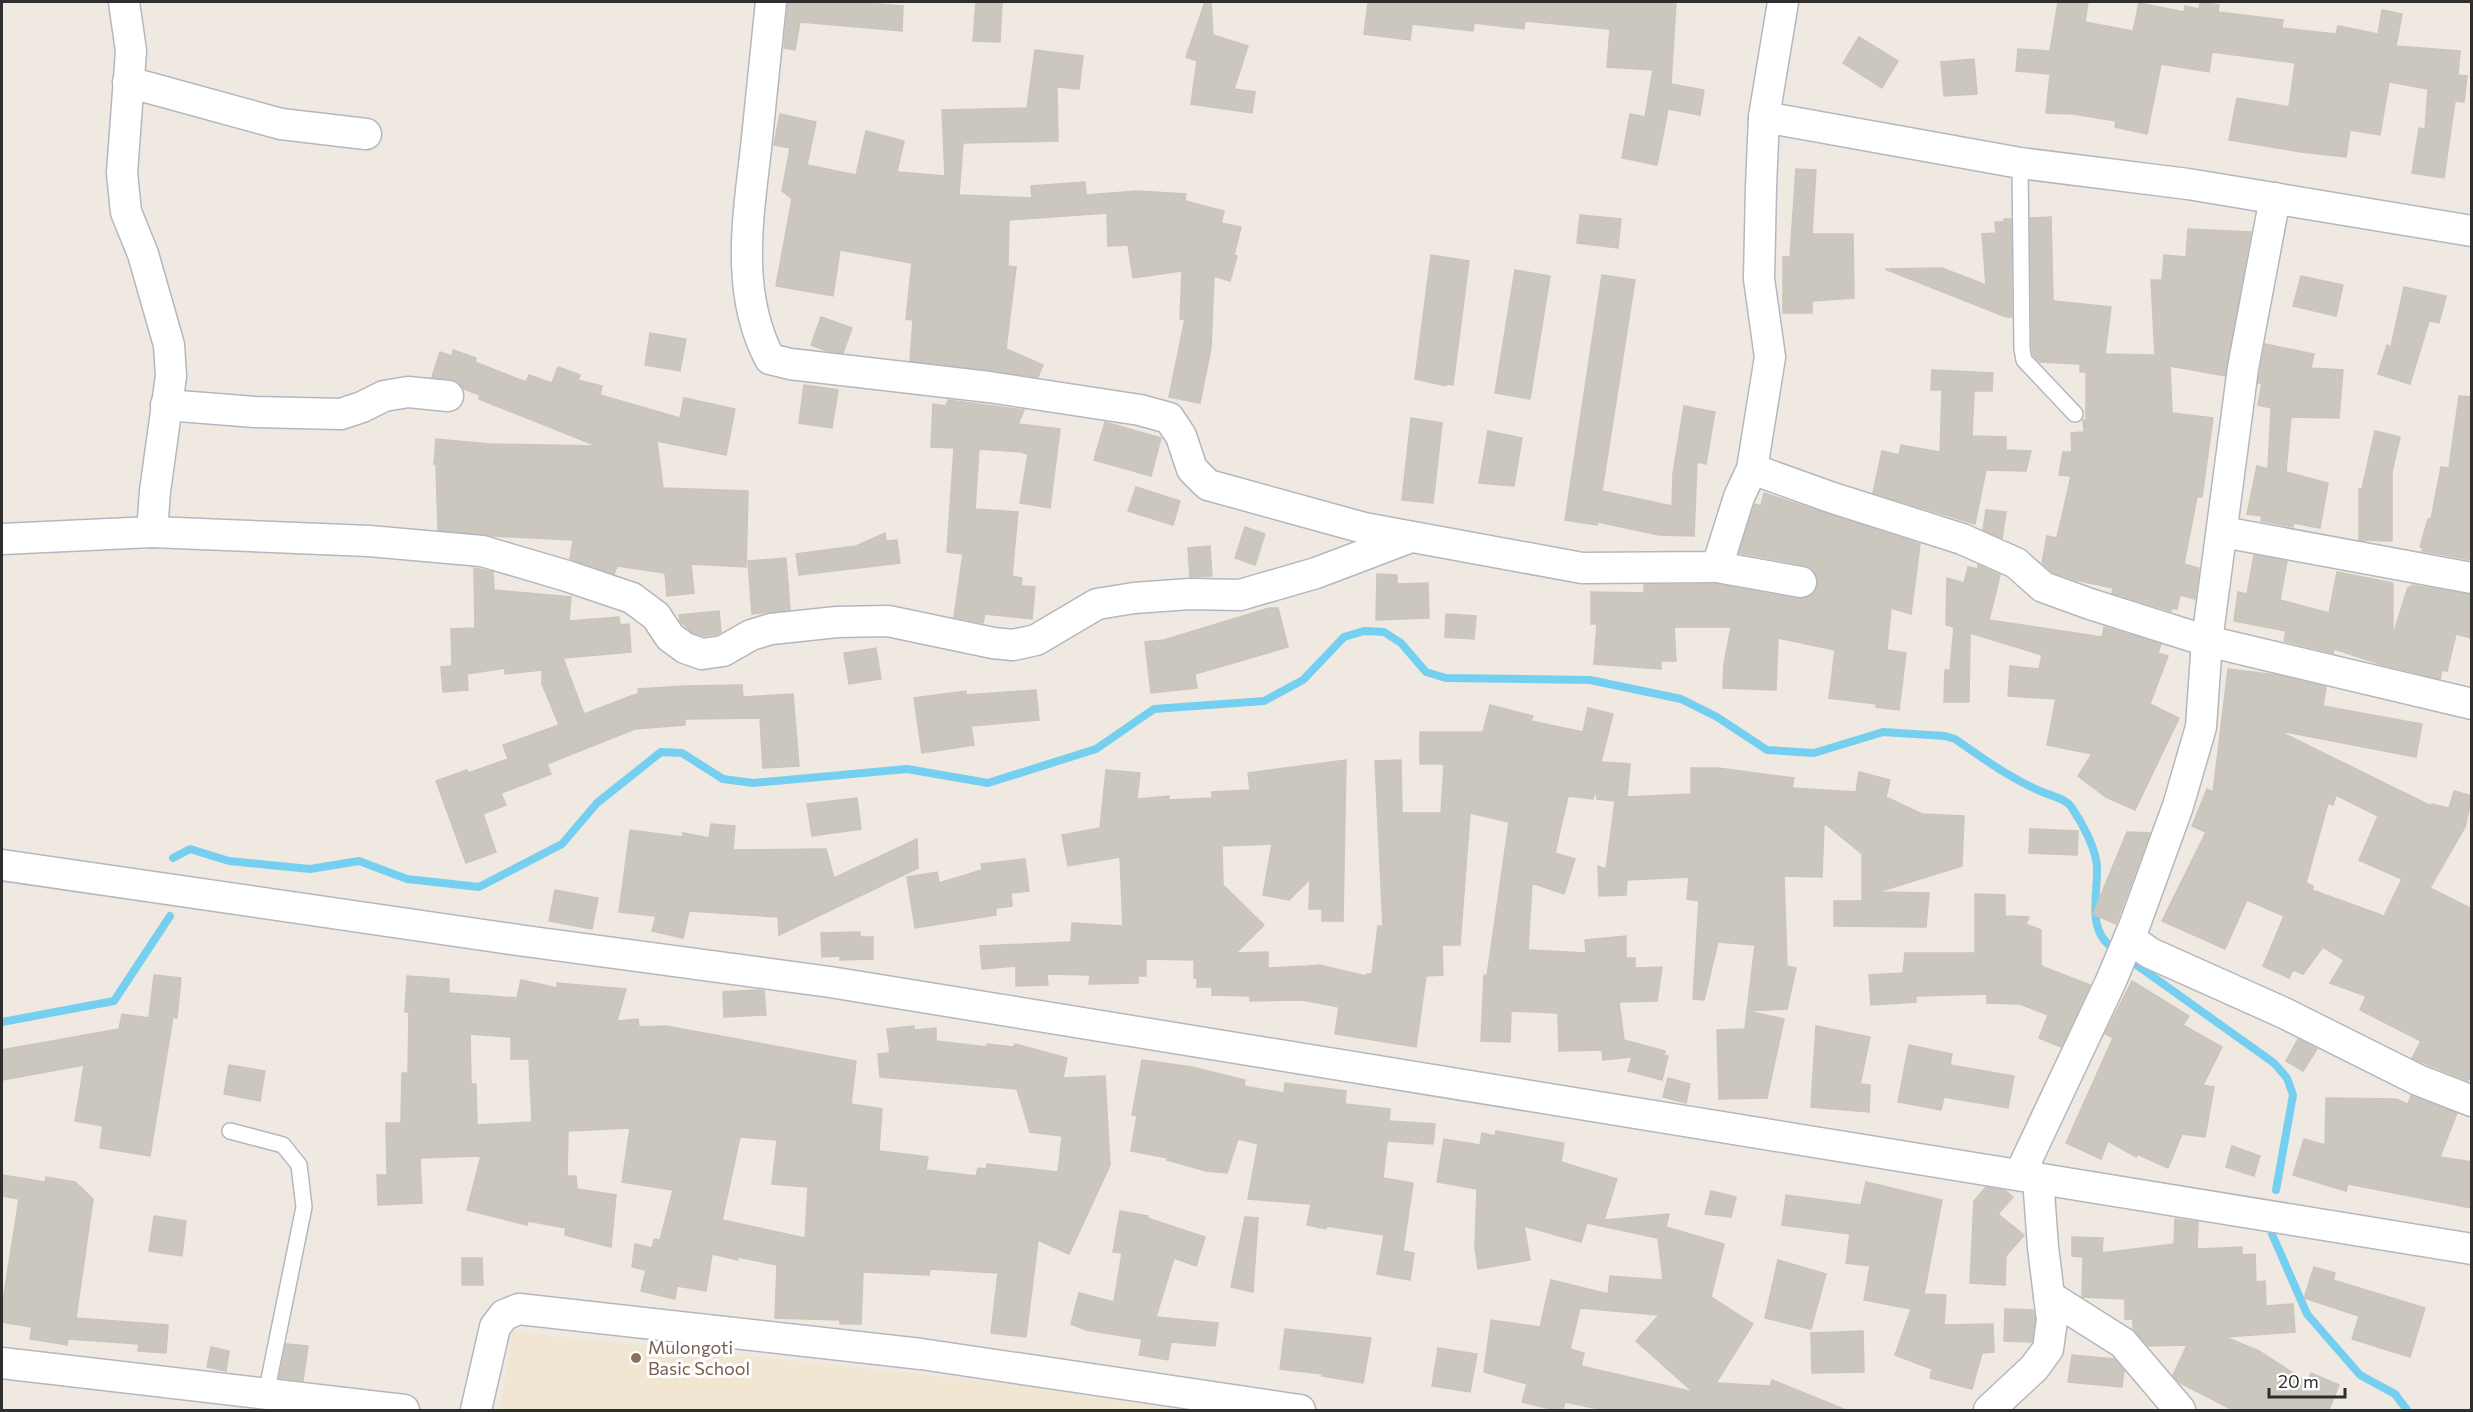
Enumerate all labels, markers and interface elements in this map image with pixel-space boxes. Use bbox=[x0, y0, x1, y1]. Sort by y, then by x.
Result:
place label: Mulongoti Basic School bbox=[648, 1336, 750, 1379]
marker: Mulongoti Basic School bbox=[629, 1351, 643, 1365]
scale bar bbox=[2269, 1361, 2346, 1399]
text: 20 m bbox=[2278, 1370, 2319, 1392]

